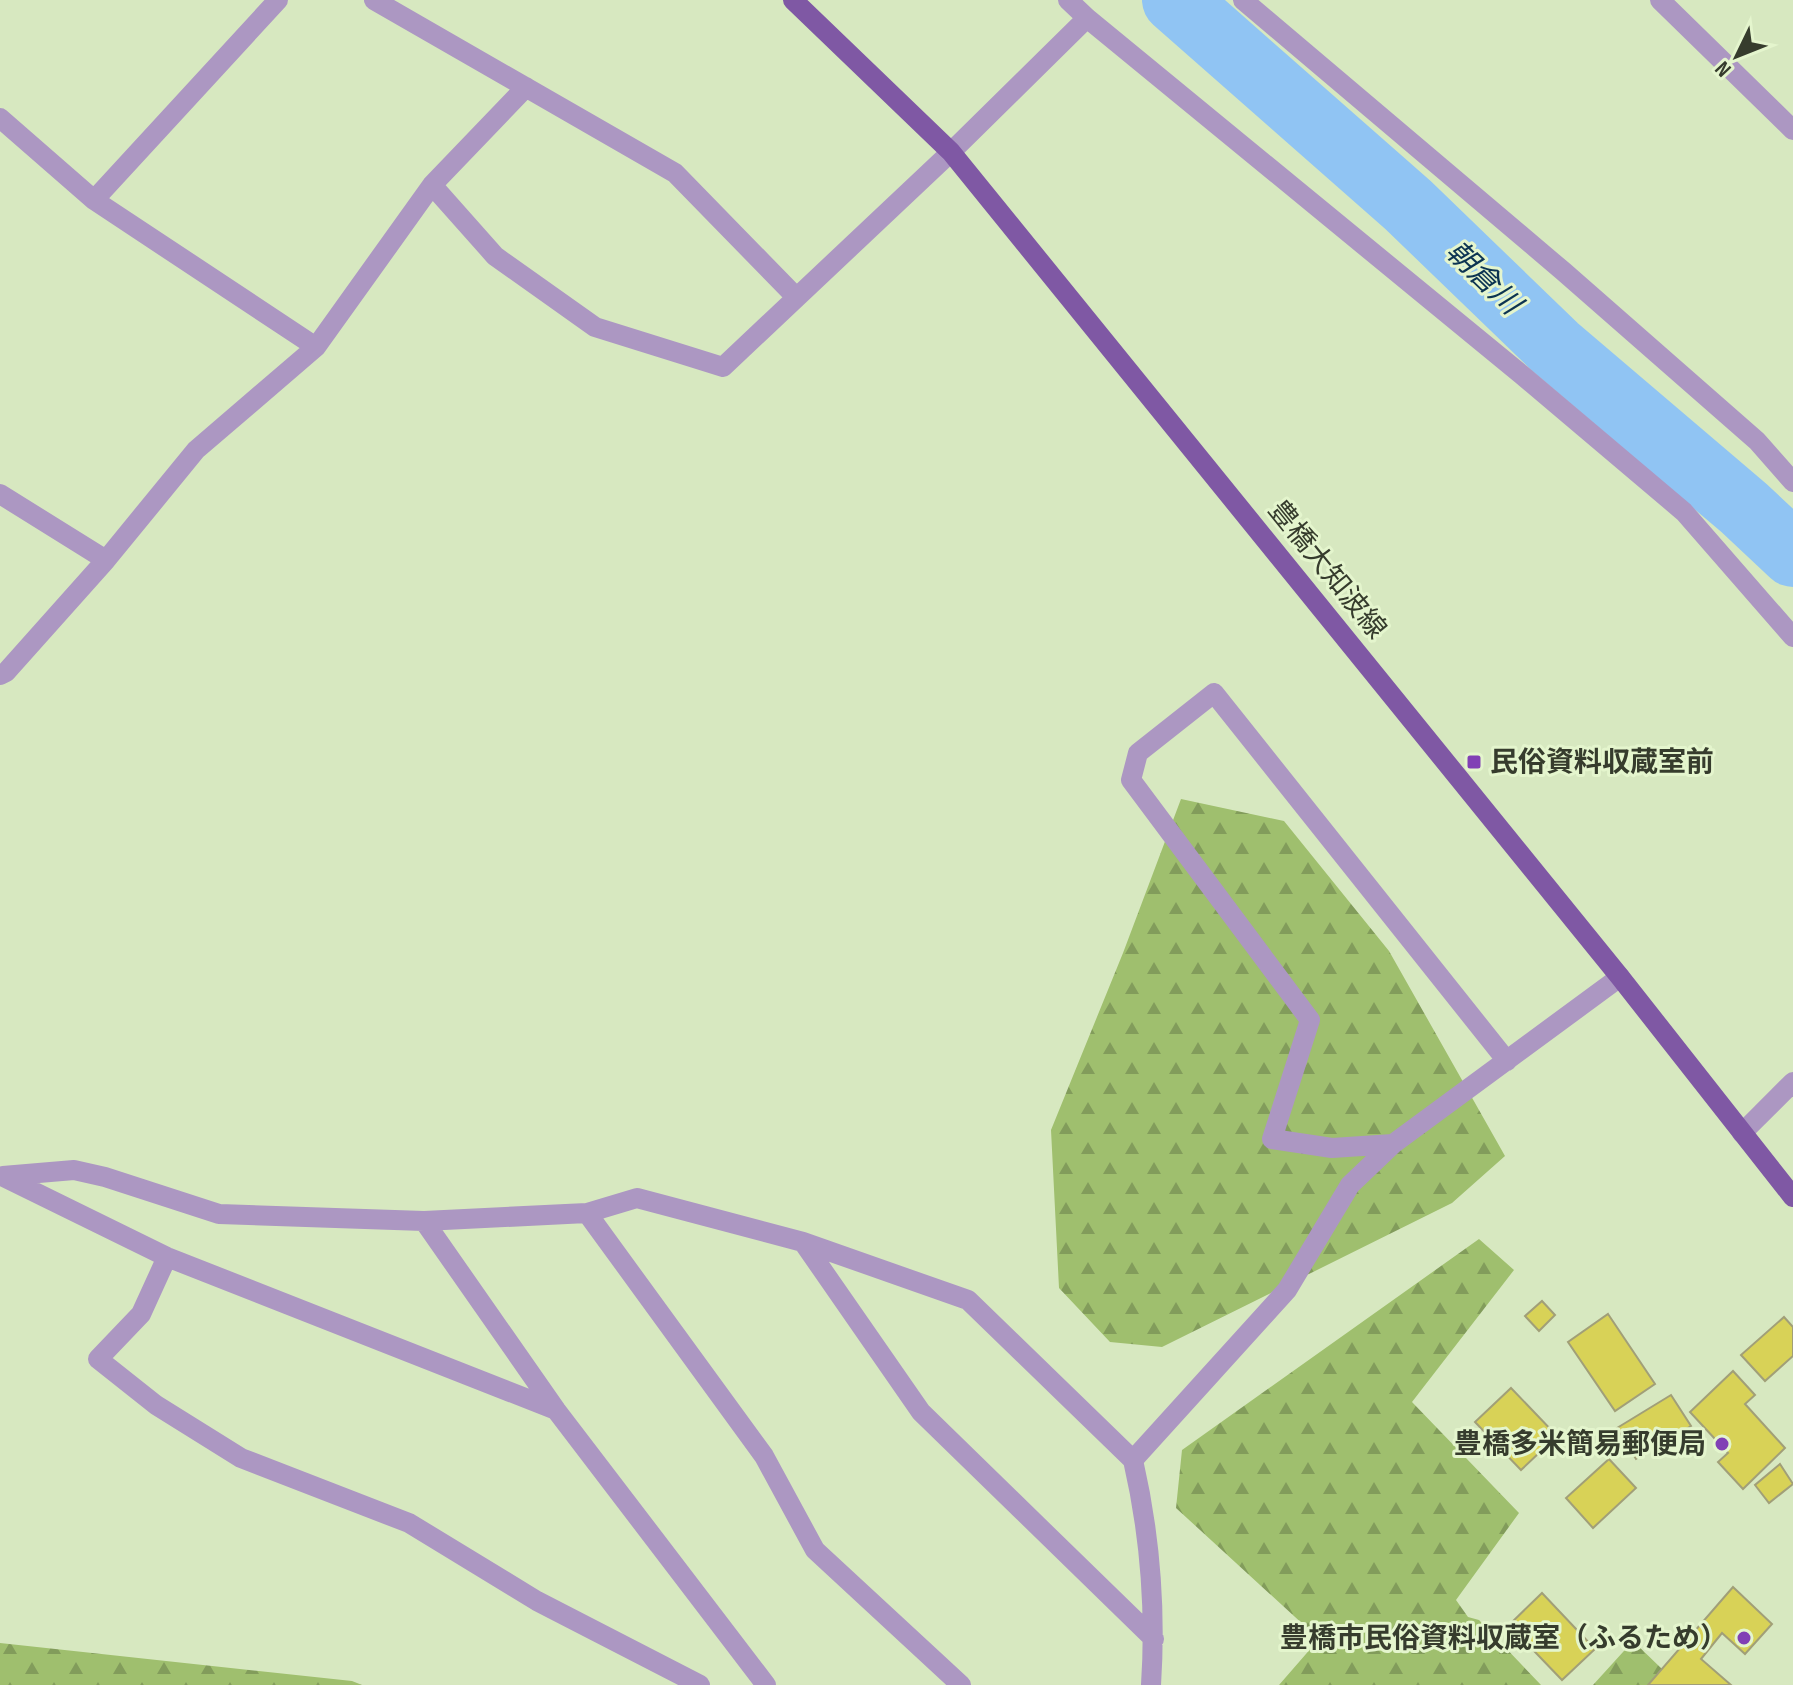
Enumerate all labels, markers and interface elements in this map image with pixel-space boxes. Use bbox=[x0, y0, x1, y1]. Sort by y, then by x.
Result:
north arrow bbox=[1697, 16, 1777, 96]
text: N bbox=[1710, 55, 1737, 82]
water label: 朝倉川 bbox=[1438, 234, 1530, 324]
street label: 豊橋大知波線 bbox=[1261, 494, 1393, 646]
place label: 民俗資料収蔵室前 bbox=[1490, 746, 1714, 779]
marker: 民俗資料収蔵室前 bbox=[1465, 753, 1483, 771]
place label: 豊橋多米簡易郵便局 bbox=[1454, 1428, 1706, 1461]
marker: 豊橋多米簡易郵便局 bbox=[1713, 1435, 1731, 1453]
place label: 豊橋市民俗資料収蔵室（ふるため） bbox=[1280, 1622, 1728, 1655]
marker: 豊橋市民俗資料収蔵室（ふるため） bbox=[1735, 1629, 1753, 1647]

